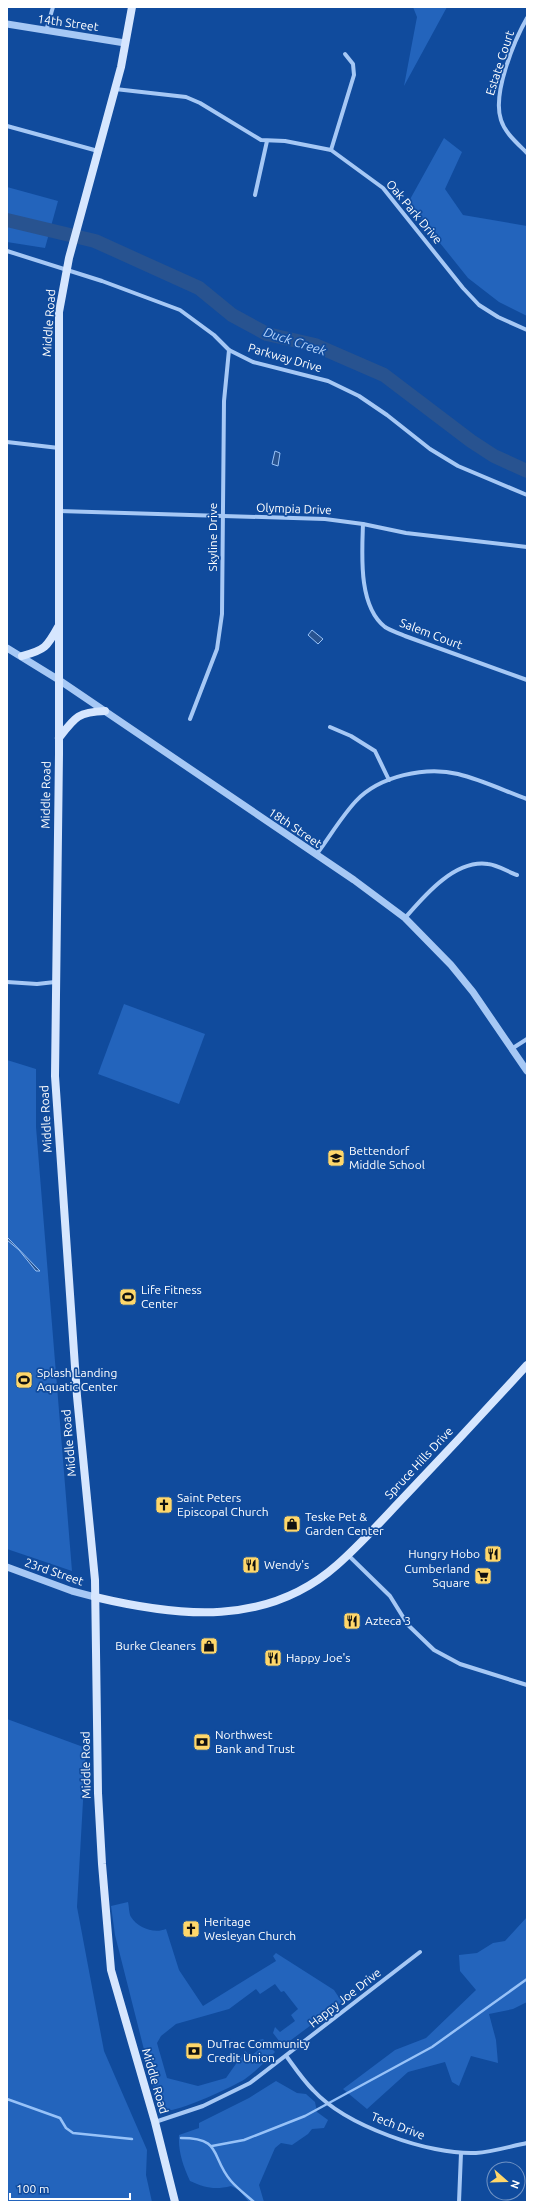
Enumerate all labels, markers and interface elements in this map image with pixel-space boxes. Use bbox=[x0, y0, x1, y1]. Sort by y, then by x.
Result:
street label: 14th Street bbox=[37, 12, 100, 33]
street label: Estate Court bbox=[483, 29, 516, 97]
street label: Oak Park Drive bbox=[384, 177, 445, 246]
street label: Middle Road bbox=[40, 289, 57, 357]
water label: Duck Creek bbox=[262, 324, 328, 358]
street label: Parkway Drive bbox=[247, 341, 324, 374]
street label: Olympia Drive bbox=[256, 501, 332, 516]
street label: Skyline Drive bbox=[206, 503, 219, 571]
street label: Salem Court bbox=[398, 616, 464, 651]
street label: Middle Road bbox=[38, 761, 53, 829]
street label: 18th Street bbox=[266, 805, 325, 850]
street label: Middle Road bbox=[37, 1085, 54, 1153]
place label: Bettendorf Middle School bbox=[349, 1144, 425, 1171]
school or university icon: Bettendorf Middle School bbox=[326, 1148, 346, 1168]
place label: Life Fitness Center bbox=[141, 1283, 202, 1310]
sports icon: Life Fitness Center bbox=[118, 1287, 138, 1307]
place label: Splash Landing Aquatic Center bbox=[37, 1366, 118, 1393]
sports icon: Splash Landing Aquatic Center bbox=[14, 1370, 34, 1390]
street label: Middle Road bbox=[59, 1409, 78, 1477]
street label: Spruce Hills Drive bbox=[382, 1424, 455, 1501]
place label: Saint Peters Episcopal Church bbox=[177, 1491, 269, 1518]
church icon: Saint Peters Episcopal Church bbox=[154, 1495, 174, 1515]
place label: Teske Pet & Garden Center bbox=[305, 1510, 384, 1537]
shop icon: Teske Pet & Garden Center bbox=[282, 1514, 302, 1534]
restaurant icon: Hungry Hobo bbox=[483, 1544, 503, 1564]
place label: Hungry Hobo bbox=[408, 1547, 480, 1560]
street label: 23rd Street bbox=[23, 1555, 86, 1588]
restaurant icon: Wendy's bbox=[241, 1555, 261, 1575]
place label: Wendy's bbox=[264, 1558, 309, 1571]
place label: Cumberland Square bbox=[404, 1562, 470, 1589]
supermarket icon: Cumberland Square bbox=[473, 1566, 493, 1586]
restaurant icon: Azteca 3 bbox=[342, 1611, 362, 1631]
place label: Azteca 3 bbox=[365, 1614, 411, 1627]
shop icon: Burke Cleaners bbox=[199, 1636, 219, 1656]
place label: Burke Cleaners bbox=[115, 1639, 196, 1652]
restaurant icon: Happy Joe's bbox=[263, 1648, 283, 1668]
place label: Happy Joe's bbox=[286, 1651, 351, 1664]
place label: Northwest Bank and Trust bbox=[215, 1728, 295, 1755]
street label: Middle Road bbox=[78, 1731, 93, 1799]
bank icon: Northwest Bank and Trust bbox=[192, 1732, 212, 1752]
place label: Heritage Wesleyan Church bbox=[204, 1915, 296, 1942]
church icon: Heritage Wesleyan Church bbox=[181, 1919, 201, 1939]
street label: Happy Joe Drive bbox=[306, 1965, 383, 2030]
place label: DuTrac Community Credit Union bbox=[207, 2037, 310, 2064]
bank icon: DuTrac Community Credit Union bbox=[184, 2041, 204, 2061]
street label: Middle Road bbox=[140, 2047, 171, 2115]
street label: Tech Drive bbox=[370, 2109, 427, 2142]
north arrow bbox=[486, 2161, 526, 2201]
scale bar bbox=[10, 2175, 130, 2201]
text: N bbox=[508, 2179, 522, 2190]
text: 100 m bbox=[16, 2182, 49, 2195]

